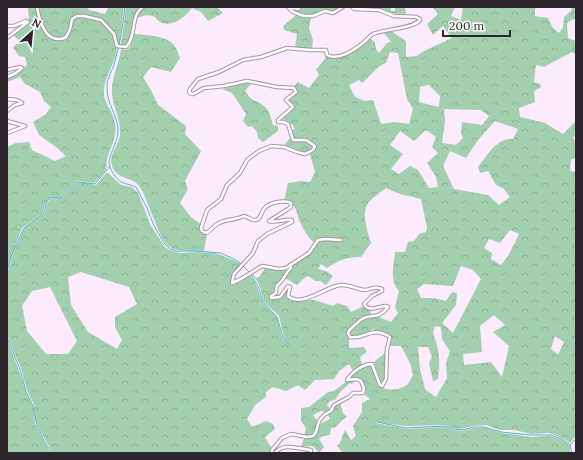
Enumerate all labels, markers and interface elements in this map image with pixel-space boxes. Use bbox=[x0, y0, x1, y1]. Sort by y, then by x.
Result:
north arrow bbox=[12, 12, 52, 52]
scale bar bbox=[443, 12, 510, 38]
text: N bbox=[30, 15, 44, 31]
text: 200 m bbox=[449, 18, 485, 33]

